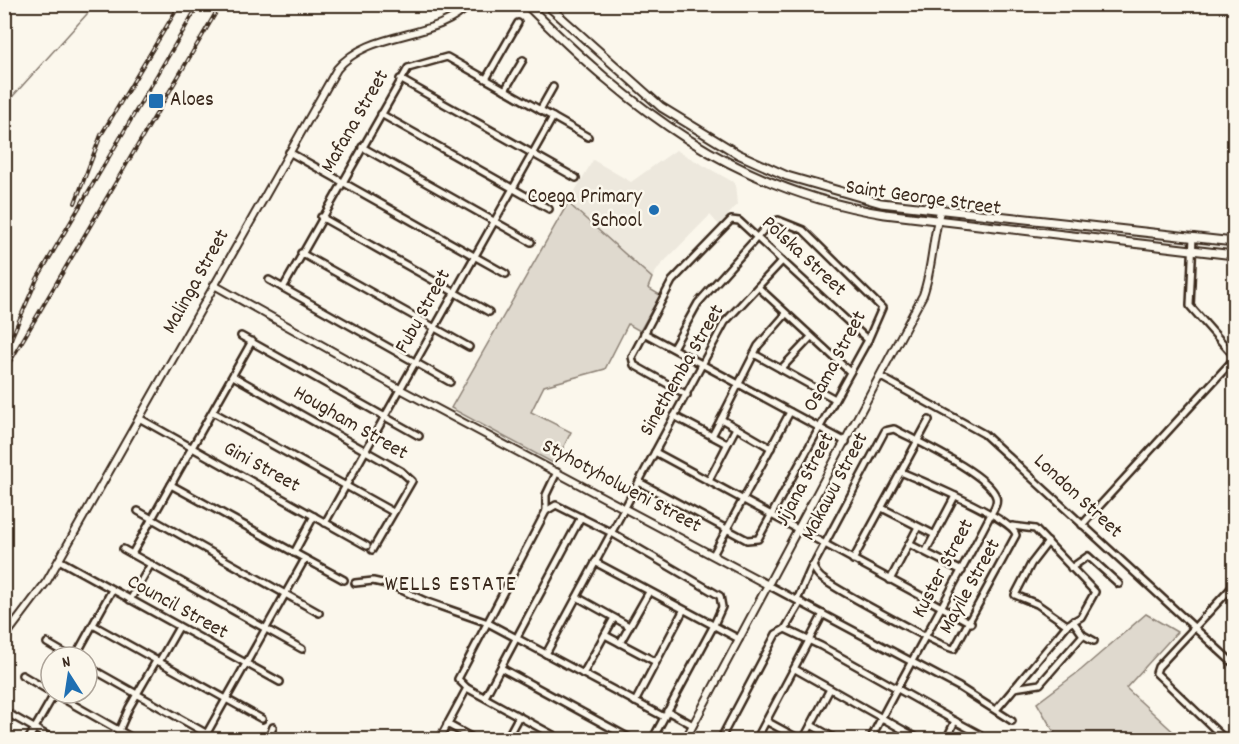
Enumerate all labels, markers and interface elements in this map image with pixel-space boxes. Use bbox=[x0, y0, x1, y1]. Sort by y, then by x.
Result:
street label: Mafana Street bbox=[314, 65, 398, 179]
place label: Aloes bbox=[170, 86, 214, 116]
marker: Aloes bbox=[147, 92, 165, 110]
street label: Saint George Street bbox=[843, 173, 1003, 225]
place label: Coega Primary School bbox=[527, 183, 642, 237]
marker: Coega Primary School bbox=[647, 203, 661, 217]
street label: Polska Street bbox=[754, 210, 853, 305]
street label: Malinga Street bbox=[156, 224, 238, 340]
street label: Fubu Street bbox=[388, 264, 460, 360]
street label: Sinethemba Street bbox=[633, 299, 733, 443]
street label: Osama Street bbox=[797, 306, 875, 418]
street label: Hougham Street bbox=[287, 379, 413, 469]
street label: Makawu Street bbox=[795, 427, 877, 547]
street label: Jijana Street bbox=[769, 428, 843, 532]
street label: Styhotyholweni Street bbox=[536, 432, 706, 542]
street label: Gini Street bbox=[217, 435, 305, 502]
street label: London Street bbox=[1026, 448, 1129, 546]
street label: Kuster Street bbox=[905, 514, 983, 624]
street label: Mayile Street bbox=[933, 534, 1010, 640]
street label: Council Street bbox=[121, 568, 233, 648]
district label: WELLS ESTATE bbox=[385, 570, 517, 601]
north arrow bbox=[39, 645, 99, 705]
text: N bbox=[60, 651, 73, 675]

